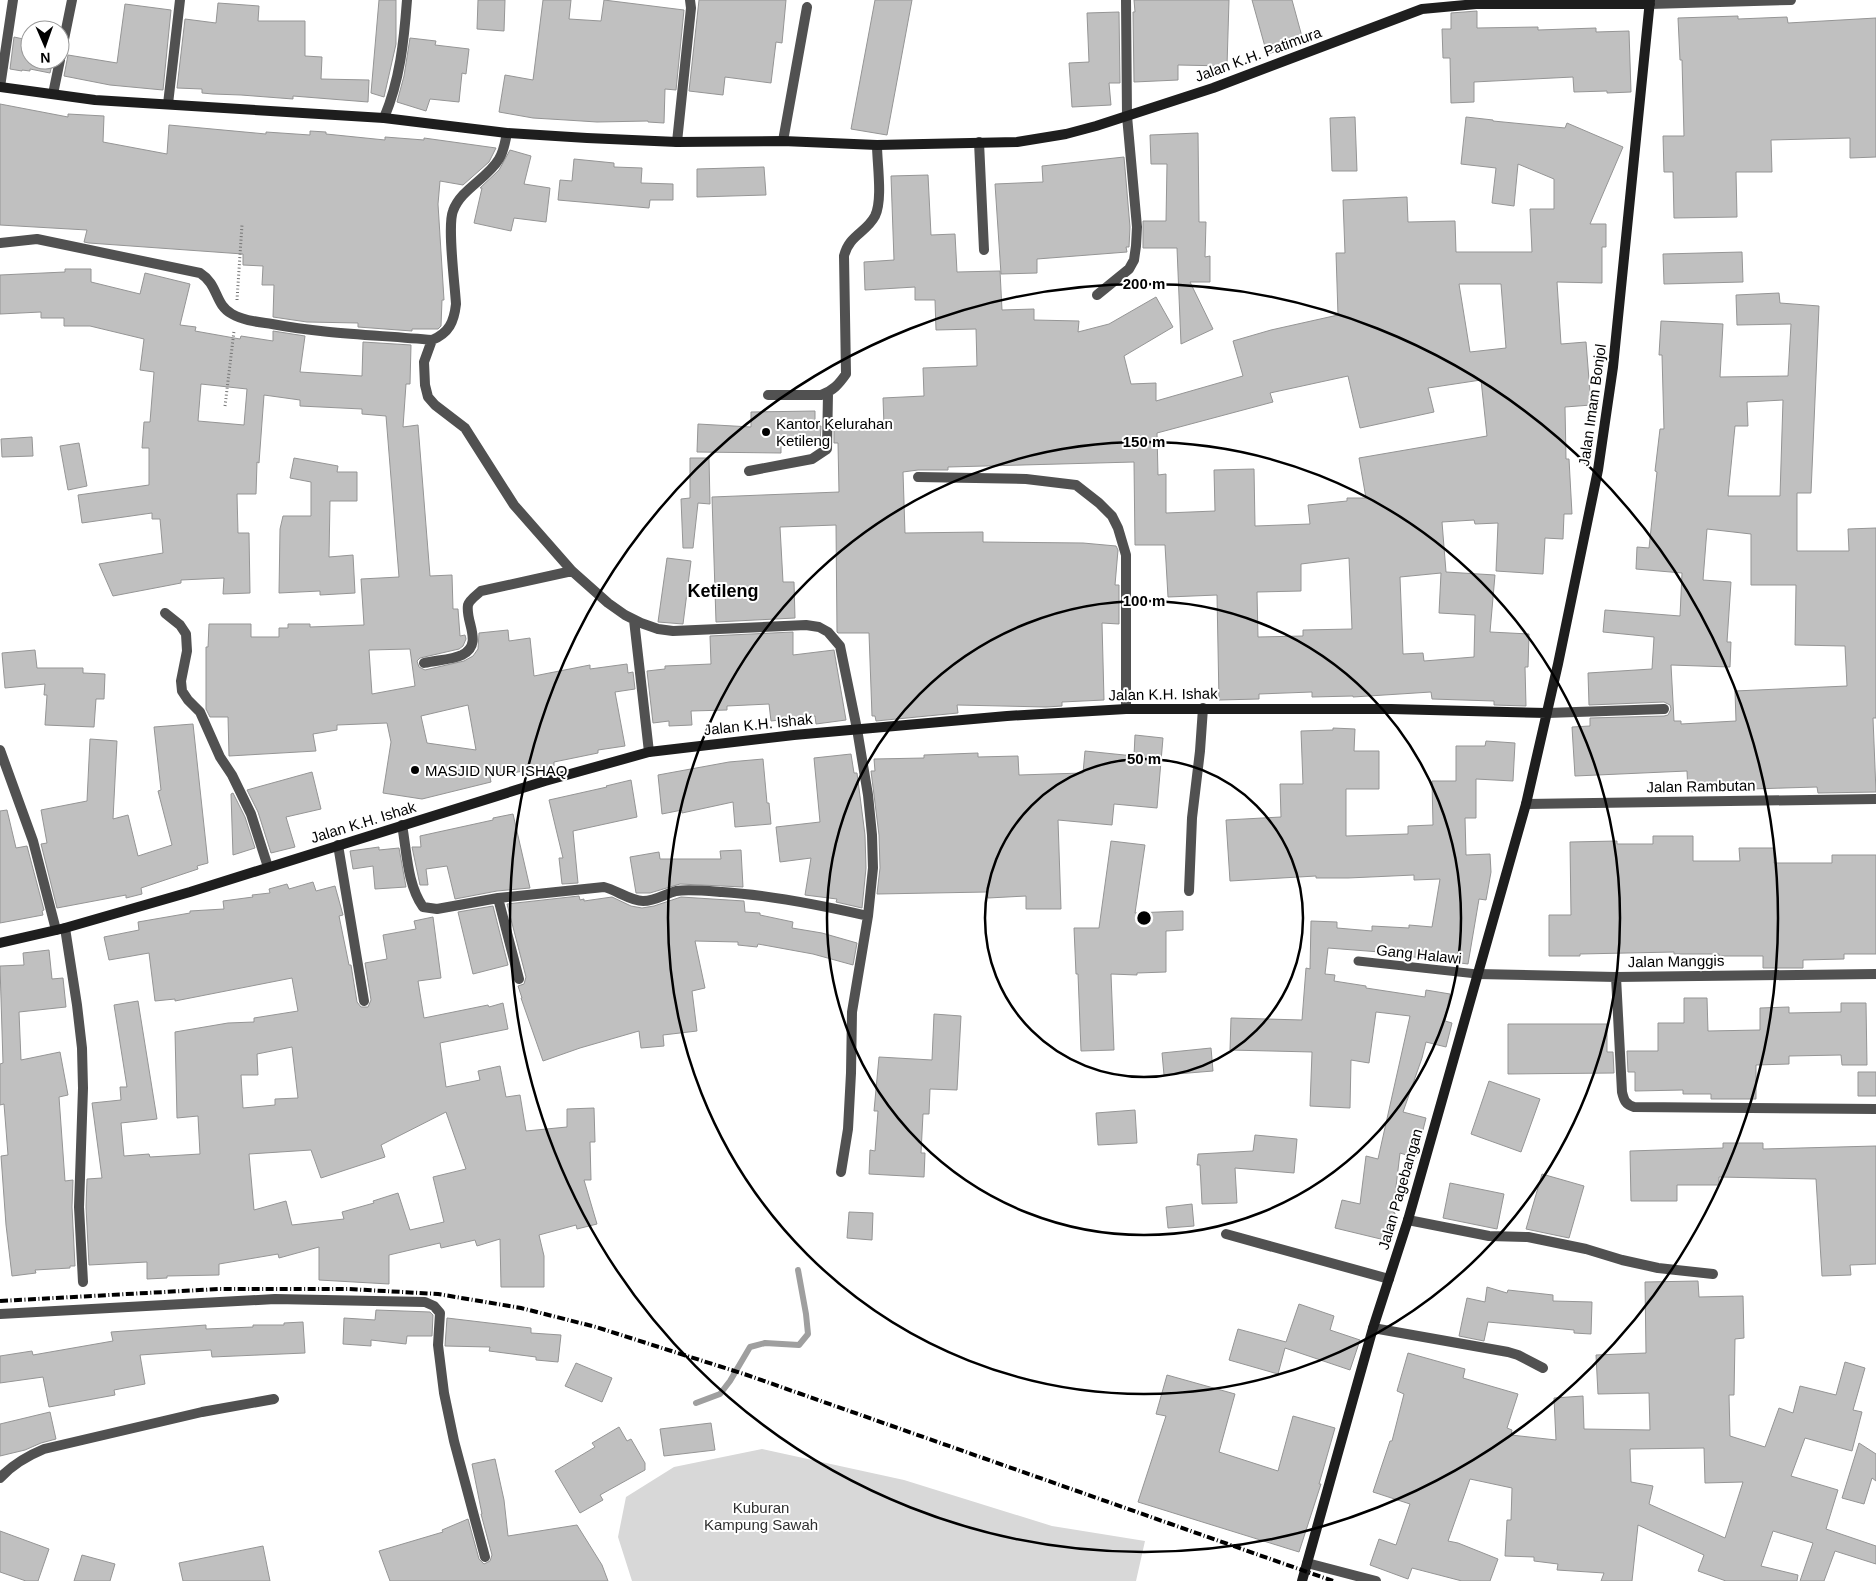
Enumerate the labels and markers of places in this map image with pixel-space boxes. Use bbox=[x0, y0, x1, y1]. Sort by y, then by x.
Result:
place label: Kantor Kelurahan Ketileng bbox=[776, 415, 893, 449]
marker: Kantor Kelurahan Ketileng bbox=[760, 426, 772, 438]
place label: MASJID NUR ISHAQ bbox=[425, 762, 568, 779]
marker: MASJID NUR ISHAQ bbox=[409, 764, 421, 776]
centre of rings bbox=[1135, 909, 1153, 927]

